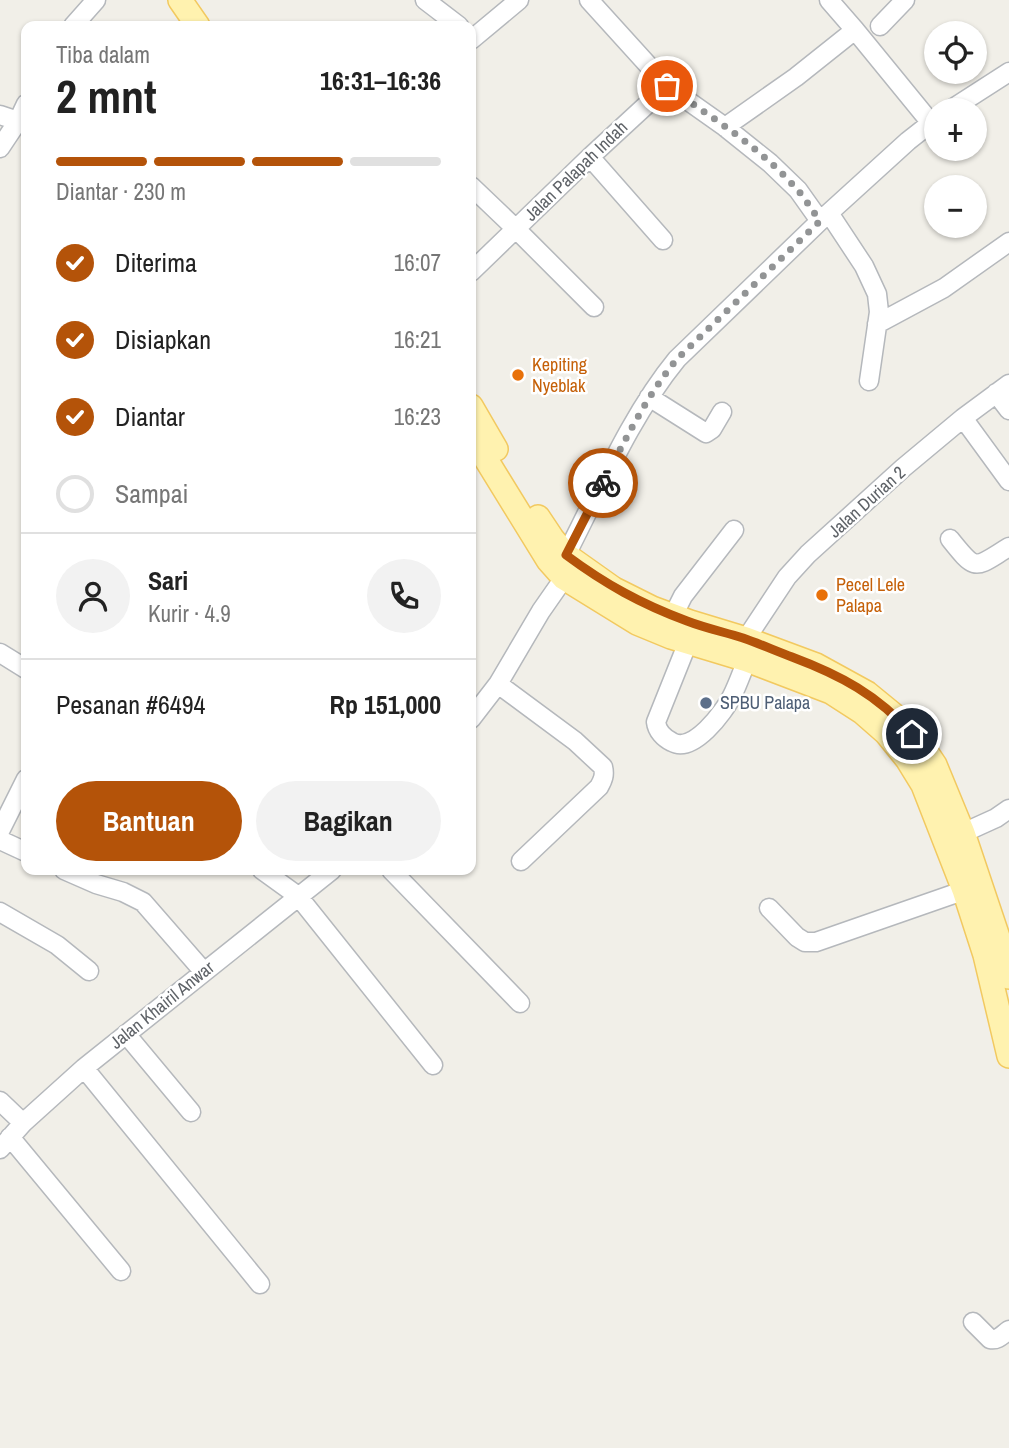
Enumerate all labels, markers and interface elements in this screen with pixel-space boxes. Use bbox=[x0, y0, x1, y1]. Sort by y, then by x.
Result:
map controls bbox=[924, 21, 987, 238]
button: locate bbox=[924, 21, 987, 84]
text: Tiba dalam bbox=[56, 39, 150, 70]
pin bbox=[637, 56, 697, 116]
text: 16:31–16:36 bbox=[320, 63, 441, 98]
text: 2 mnt bbox=[56, 65, 157, 127]
icon: bag bbox=[648, 67, 686, 105]
button: + bbox=[924, 98, 987, 161]
street label: Jalan Palapah Indah bbox=[519, 115, 633, 226]
button: − bbox=[924, 175, 987, 238]
text: Diantar · 230 m bbox=[56, 176, 186, 207]
icon: check bbox=[56, 244, 94, 282]
text: Diterima bbox=[115, 245, 197, 280]
text: 16:07 bbox=[394, 247, 441, 278]
icon: check bbox=[56, 321, 94, 359]
text: Disiapkan bbox=[115, 322, 211, 357]
text: 16:21 bbox=[394, 324, 441, 355]
place label: Kepiting Nyeblak bbox=[532, 352, 588, 398]
marker: Kepiting Nyeblak bbox=[510, 367, 526, 383]
icon: check bbox=[56, 398, 94, 436]
text: Diantar bbox=[115, 399, 185, 434]
text: 16:23 bbox=[394, 401, 441, 432]
courier bbox=[568, 448, 638, 518]
street label: Jalan Durian 2 bbox=[823, 460, 911, 543]
icon: bike bbox=[584, 464, 622, 502]
text: Sampai bbox=[115, 476, 188, 511]
button: person bbox=[56, 559, 130, 633]
button: phone bbox=[367, 559, 441, 633]
text: Sari bbox=[148, 563, 188, 598]
place label: Pecel Lele Palapa bbox=[836, 572, 905, 618]
marker: Pecel Lele Palapa bbox=[814, 587, 830, 603]
text: Kurir · 4.9 bbox=[148, 598, 231, 629]
text: Pesanan #6494 bbox=[56, 687, 205, 722]
text: Rp 151,000 bbox=[330, 687, 441, 722]
place label: SPBU Palapa bbox=[720, 690, 810, 715]
marker: SPBU Palapa bbox=[698, 695, 714, 711]
pin bbox=[882, 704, 942, 764]
icon: home bbox=[893, 715, 931, 753]
button: Bantuan bbox=[56, 781, 242, 861]
button: Bagikan bbox=[256, 781, 441, 861]
street label: Jalan Khairil Anwar bbox=[104, 955, 219, 1054]

